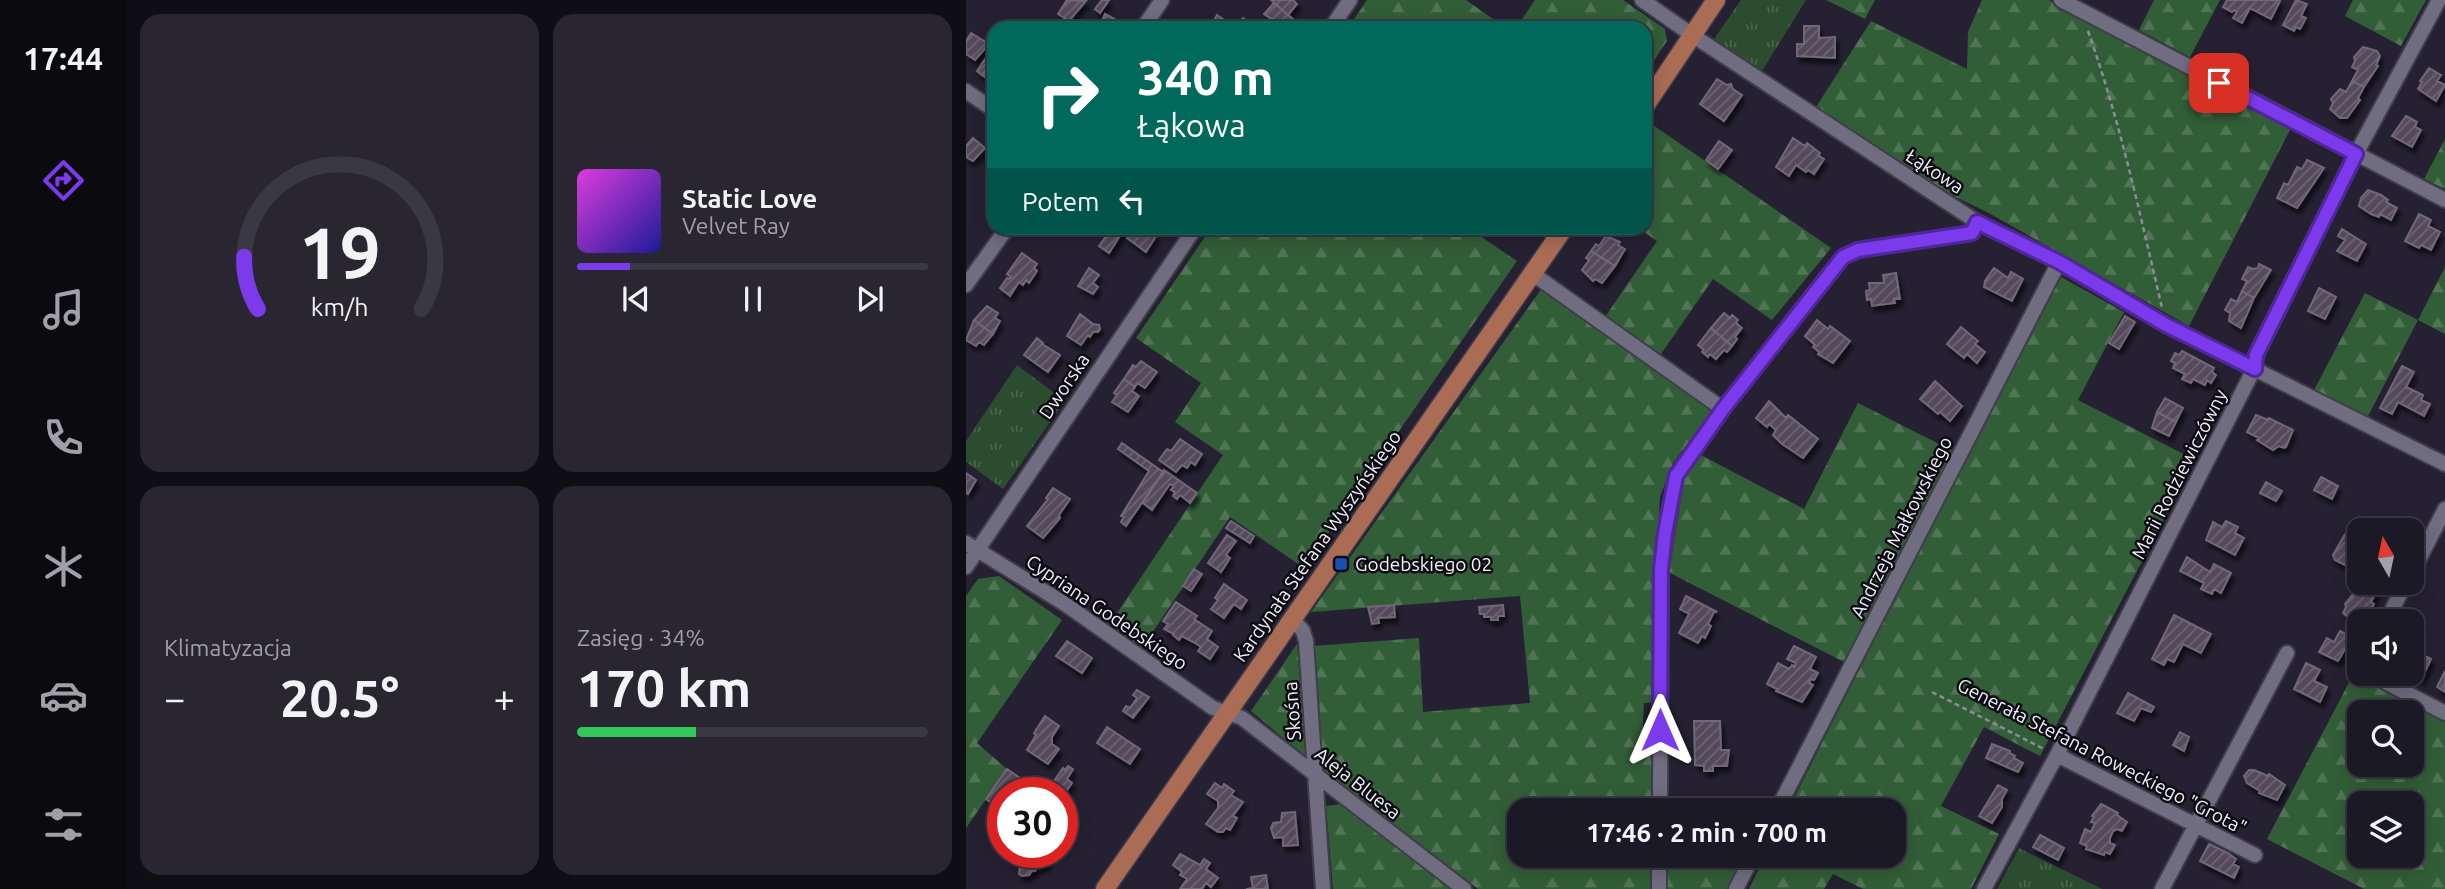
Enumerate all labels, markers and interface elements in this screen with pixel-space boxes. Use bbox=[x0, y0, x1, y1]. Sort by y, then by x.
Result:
text: 17:44 bbox=[23, 40, 103, 76]
icon: right bbox=[1022, 49, 1113, 140]
text: 340 m bbox=[1137, 49, 1274, 104]
pin bbox=[2189, 53, 2249, 113]
icon: arrive bbox=[2200, 64, 2238, 102]
text: Łąkowa bbox=[1137, 107, 1246, 143]
street label: Łąkowa bbox=[1902, 144, 1968, 198]
icon: directions bbox=[39, 156, 88, 205]
icon: left bbox=[1113, 182, 1151, 220]
text: Static Love bbox=[682, 184, 817, 213]
text: Potem bbox=[1022, 187, 1099, 216]
text: 19 bbox=[298, 212, 381, 294]
text: Velvet Ray bbox=[682, 213, 790, 238]
icon: previous bbox=[617, 280, 655, 318]
icon: pause bbox=[734, 280, 772, 318]
icon: next bbox=[851, 280, 889, 318]
icon: music bbox=[39, 285, 88, 334]
text: km/h bbox=[311, 293, 368, 321]
street label: Dworska bbox=[1034, 349, 1094, 423]
street label: Marii Rodziewiczówny bbox=[2127, 386, 2231, 562]
icon: phone bbox=[39, 413, 88, 462]
street label: Kardynała Stefana Wyszyńskiego bbox=[1228, 426, 1406, 666]
street label: Andrzeja Małkowskiego bbox=[1846, 433, 1956, 621]
north arrow bbox=[2347, 518, 2424, 595]
map controls bbox=[2347, 518, 2424, 868]
icon: climate bbox=[39, 542, 88, 591]
street label: Cypriana Godebskiego bbox=[1022, 550, 1192, 674]
place label: Godebskiego 02 bbox=[1355, 553, 1492, 575]
marker: Godebskiego 02 bbox=[1333, 556, 1349, 572]
button: sound bbox=[2347, 609, 2424, 686]
text: Zasięg · 34% bbox=[577, 625, 705, 650]
text: Klimatyzacja bbox=[164, 635, 292, 660]
text: 170 km bbox=[577, 659, 751, 717]
text: 20.5° bbox=[280, 669, 399, 727]
icon: car bbox=[39, 671, 88, 720]
street label: Generała Stefana Roweckiego "Grota" bbox=[1954, 673, 2250, 839]
text: − bbox=[164, 677, 185, 719]
text: + bbox=[494, 677, 515, 719]
street label: Skośna bbox=[1279, 681, 1305, 741]
position arrow bbox=[1623, 693, 1697, 767]
button: search bbox=[2347, 700, 2424, 777]
street label: Aleja Bluesa bbox=[1311, 743, 1405, 823]
speed limit sign: 30 bbox=[987, 777, 1078, 868]
button: layers bbox=[2347, 791, 2424, 868]
icon: filters bbox=[39, 800, 88, 849]
text: 17:46 · 2 min · 700 m bbox=[1586, 818, 1827, 847]

